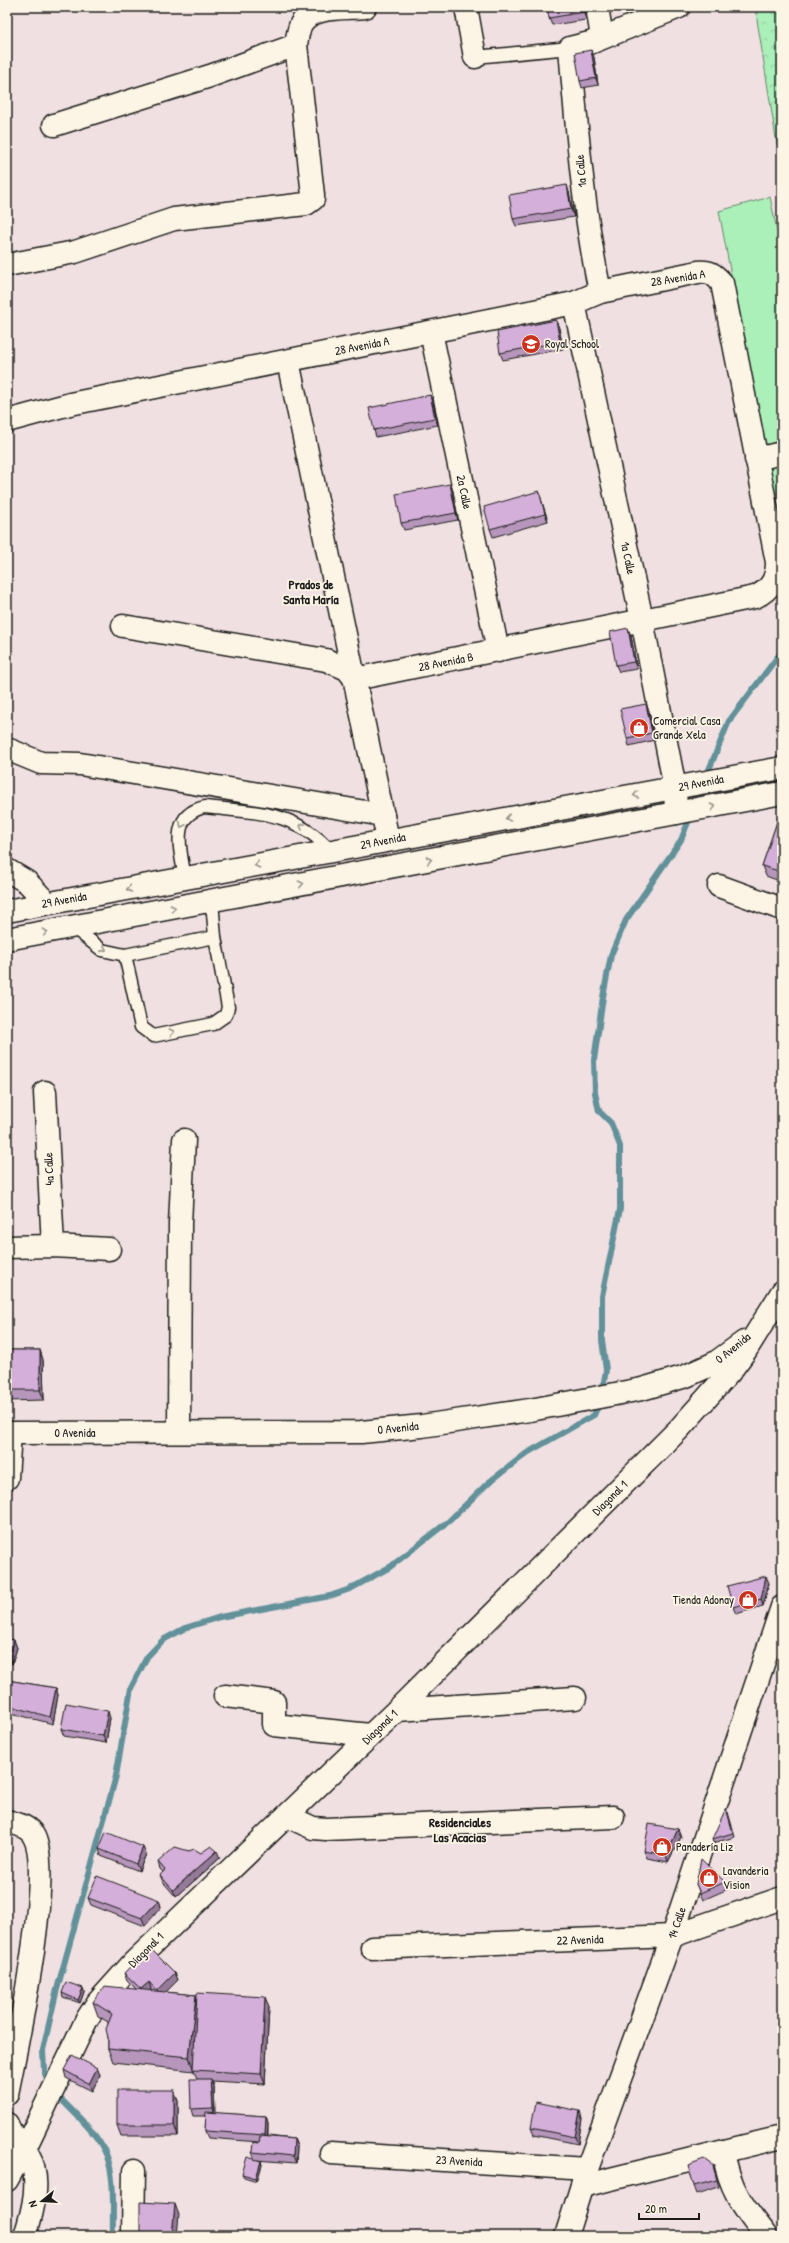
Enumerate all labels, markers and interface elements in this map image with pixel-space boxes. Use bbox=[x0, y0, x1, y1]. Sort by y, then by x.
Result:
street label: 1a Calle bbox=[571, 154, 590, 188]
street label: 28 Avenida A bbox=[649, 265, 707, 290]
street label: 28 Avenida A bbox=[333, 332, 391, 359]
school or university icon: Royal School bbox=[520, 333, 542, 355]
place label: Royal School bbox=[545, 335, 600, 352]
street label: 2a Calle bbox=[453, 473, 476, 511]
street label: 1a Calle bbox=[617, 540, 640, 576]
district label: Prados de Santa María bbox=[283, 575, 340, 608]
street label: 28 Avenida B bbox=[417, 648, 475, 675]
place label: Comercial Casa Grande Xela bbox=[653, 712, 721, 743]
shop icon: Comercial Casa Grande Xela bbox=[628, 717, 650, 739]
street label: 29 Avenida bbox=[677, 770, 725, 795]
one-way arrow bbox=[633, 790, 640, 799]
one-way arrow bbox=[709, 803, 716, 812]
one-way arrow bbox=[505, 813, 512, 822]
one-way arrow bbox=[179, 820, 187, 828]
one-way arrow bbox=[298, 823, 306, 830]
street label: 29 Avenida bbox=[359, 828, 407, 853]
one-way arrow bbox=[426, 857, 432, 865]
one-way arrow bbox=[254, 860, 260, 868]
one-way arrow bbox=[298, 881, 304, 889]
one-way arrow bbox=[126, 884, 132, 892]
street label: 29 Avenida bbox=[40, 887, 88, 912]
one-way arrow bbox=[170, 904, 176, 913]
one-way arrow bbox=[42, 928, 48, 937]
one-way arrow bbox=[100, 945, 107, 953]
one-way arrow bbox=[168, 1028, 175, 1037]
street label: 4a Calle bbox=[39, 1152, 58, 1186]
street label: 0 Avenida bbox=[711, 1328, 754, 1367]
street label: 0 Avenida bbox=[377, 1417, 420, 1438]
street label: 0 Avenida bbox=[54, 1424, 96, 1441]
street label: Diagonal 1 bbox=[588, 1476, 631, 1519]
shop icon: Tienda Adonay bbox=[737, 1589, 759, 1611]
place label: Tienda Adonay bbox=[673, 1591, 734, 1608]
street label: Diagonal 1 bbox=[358, 1705, 401, 1748]
district label: Residenciales Las Acacias bbox=[429, 1813, 491, 1846]
shop icon: Panadería Liz bbox=[651, 1836, 673, 1858]
place label: Panadería Liz bbox=[676, 1838, 733, 1855]
place label: Lavanderia Vision bbox=[723, 1862, 769, 1893]
shop icon: Lavanderia Vision bbox=[698, 1867, 720, 1889]
street label: 14 Calle bbox=[663, 1904, 690, 1941]
street label: Diagonal 1 bbox=[124, 1928, 167, 1971]
street label: 22 Avenida bbox=[556, 1930, 604, 1949]
street label: 23 Avenida bbox=[435, 2151, 483, 2170]
north arrow bbox=[22, 2181, 62, 2221]
scale bar bbox=[639, 2195, 699, 2221]
text: N bbox=[25, 2199, 40, 2209]
text: 20 m bbox=[645, 2200, 667, 2217]

